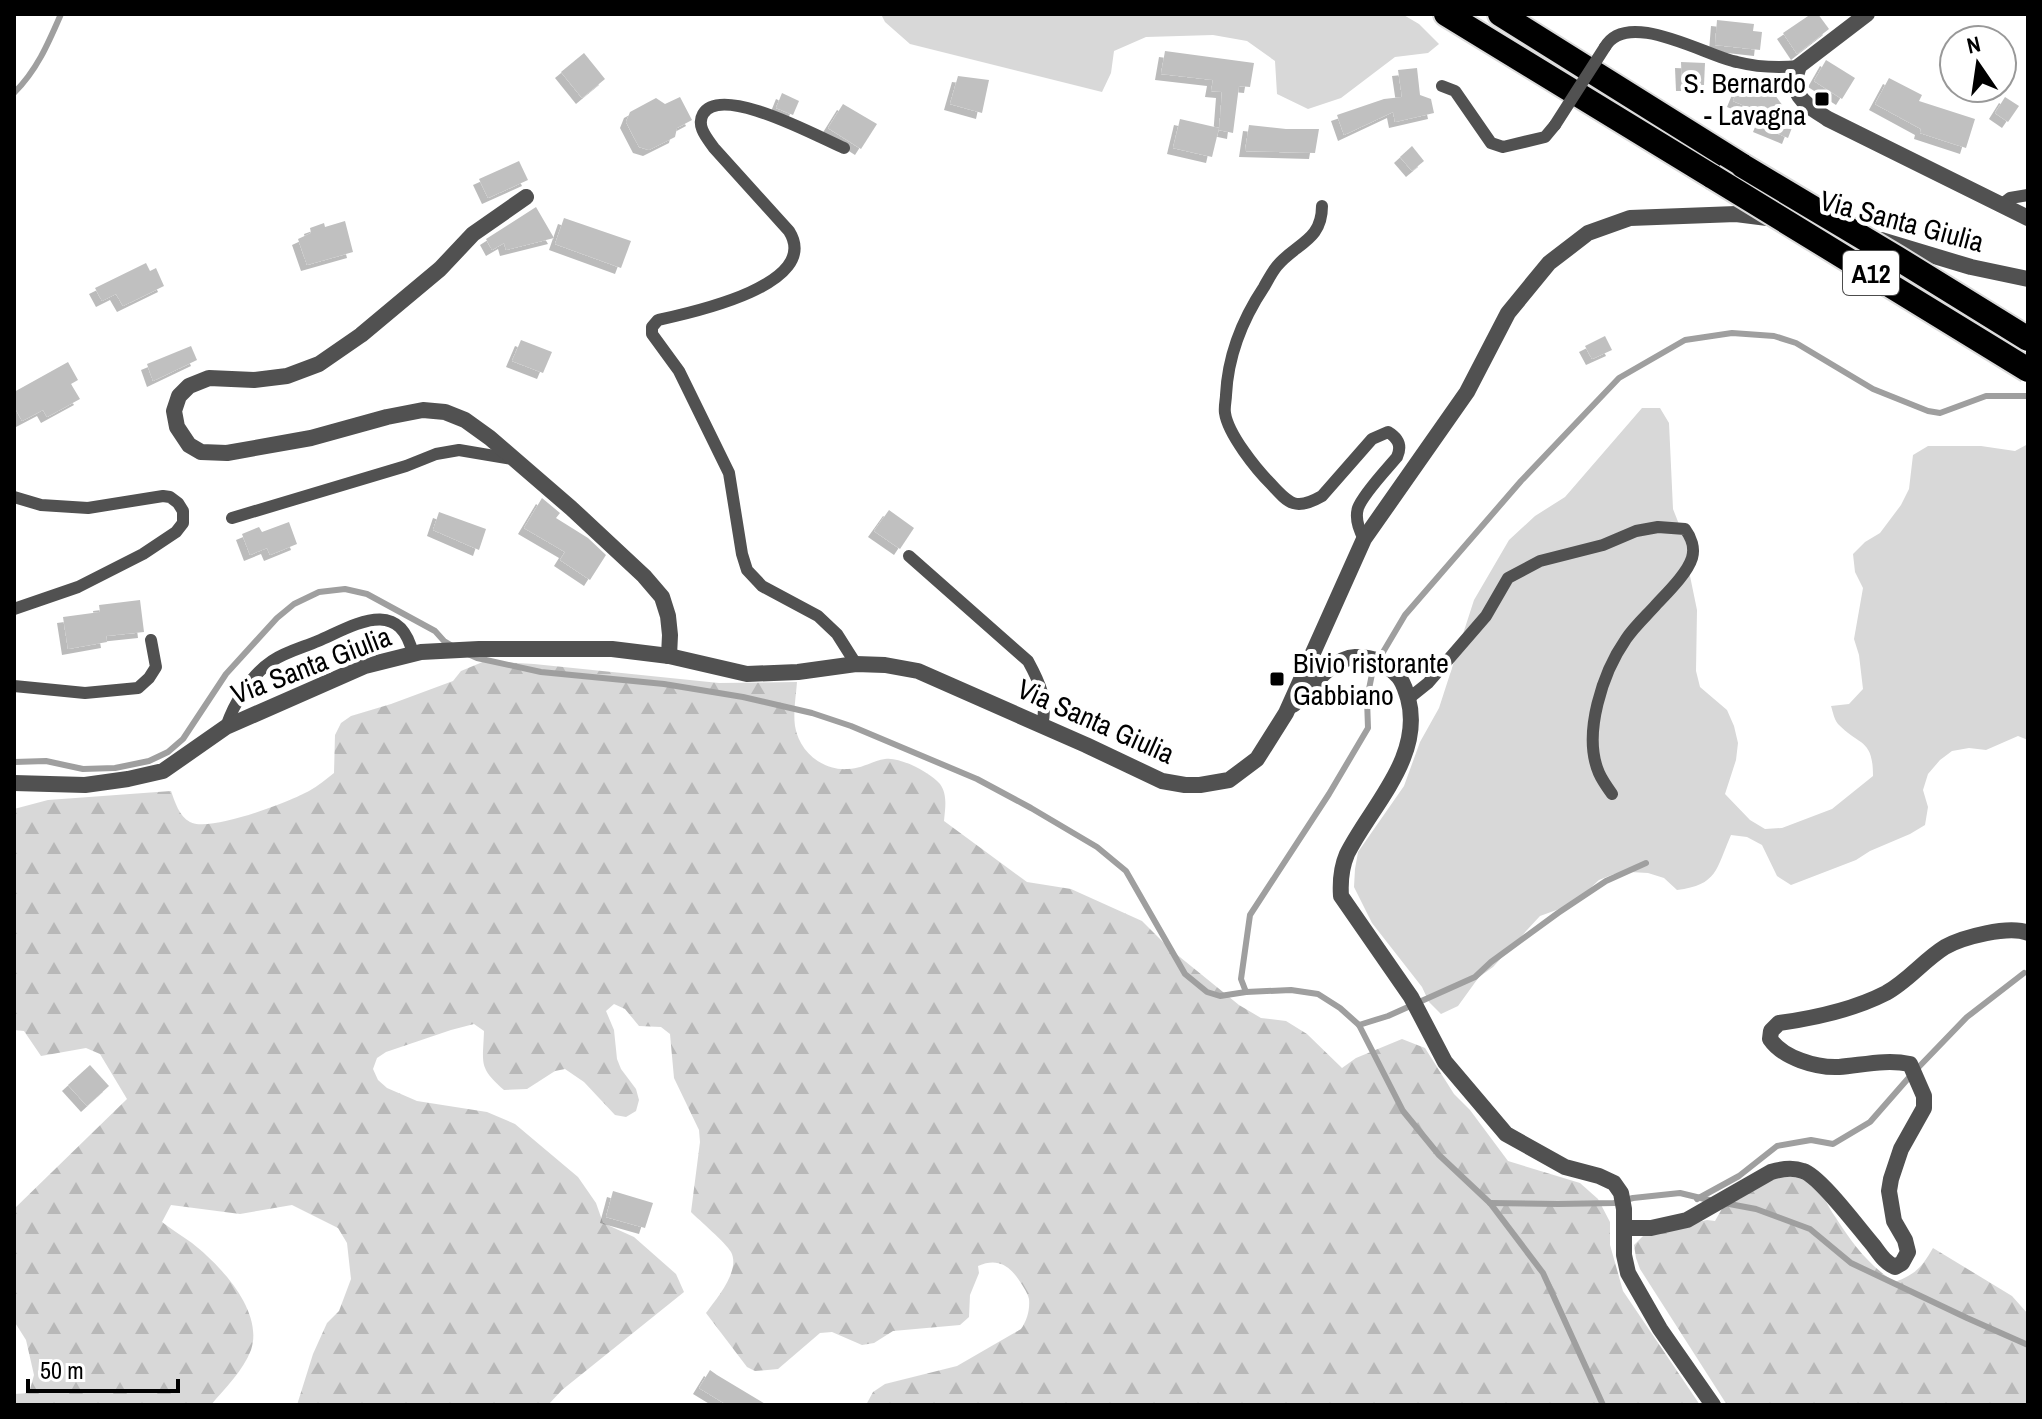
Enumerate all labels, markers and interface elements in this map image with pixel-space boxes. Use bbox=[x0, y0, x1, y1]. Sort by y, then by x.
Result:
north arrow bbox=[1938, 24, 2018, 104]
text: N bbox=[1964, 28, 1983, 61]
place label: S. Bernardo - Lavagna bbox=[1683, 64, 1806, 134]
marker: S. Bernardo - Lavagna bbox=[1813, 90, 1831, 108]
street label: Via Santa Giulia bbox=[1816, 181, 1988, 261]
road number: A12 bbox=[1843, 251, 1899, 295]
street label: Via Santa Giulia bbox=[226, 617, 396, 713]
place label: Bivio ristorante Gabbiano bbox=[1293, 644, 1449, 714]
street label: Via Santa Giulia bbox=[1011, 669, 1181, 773]
marker: Bivio ristorante Gabbiano bbox=[1268, 670, 1286, 688]
scale bar bbox=[28, 1343, 178, 1393]
text: 50 m bbox=[40, 1354, 84, 1386]

